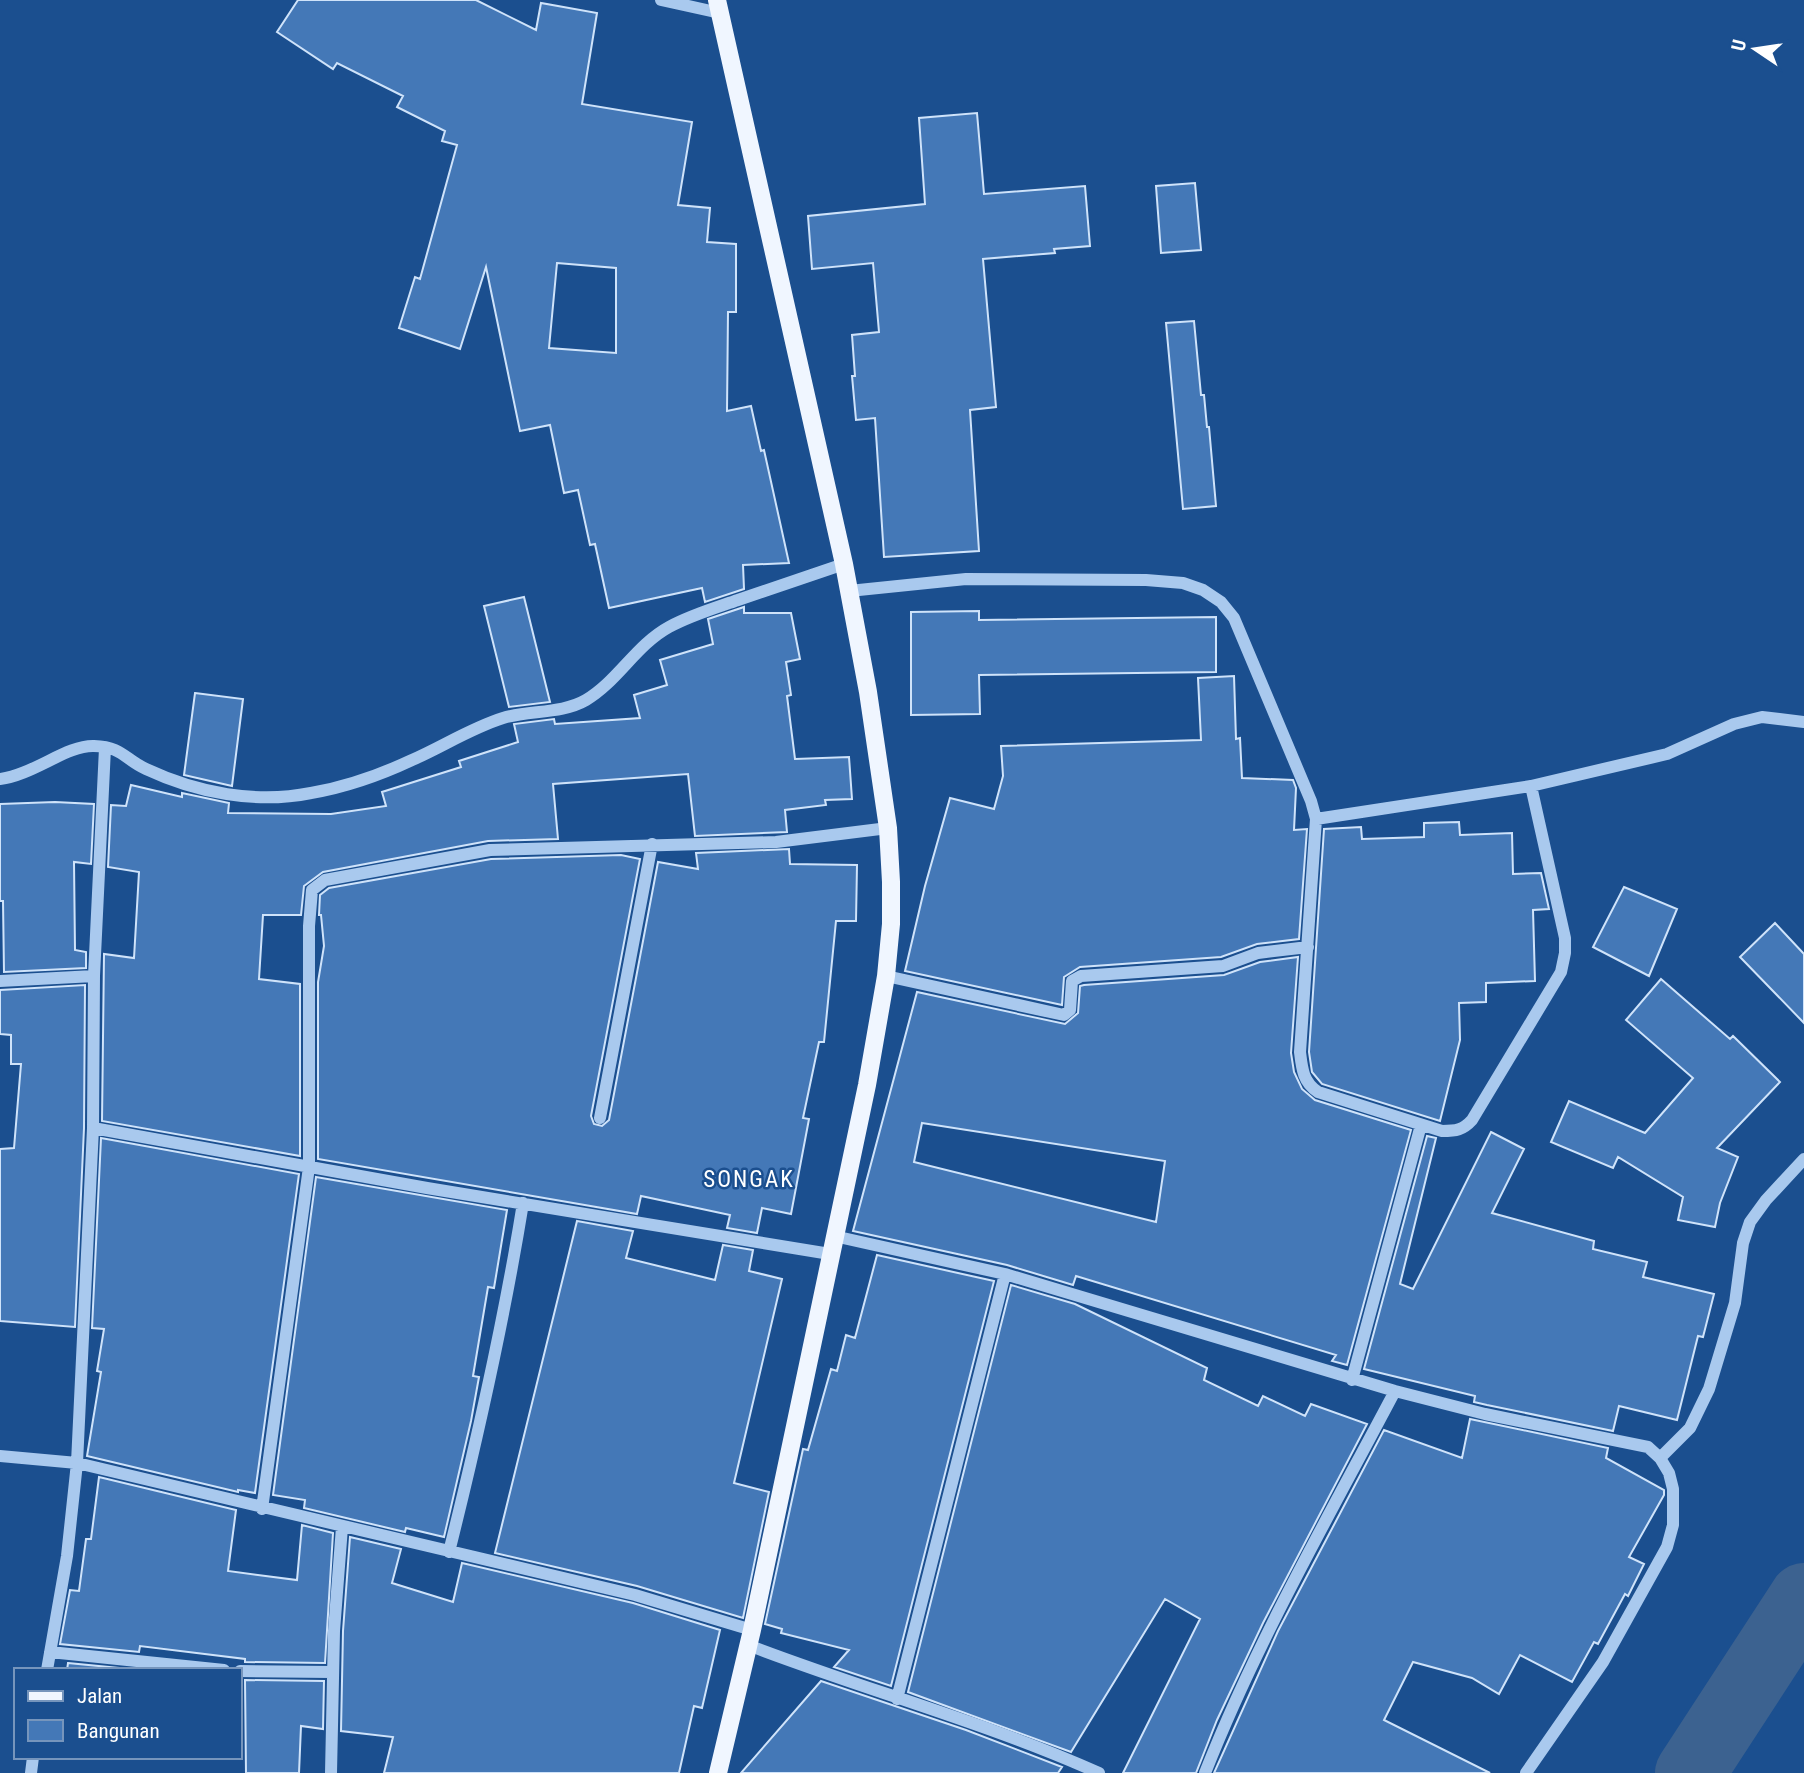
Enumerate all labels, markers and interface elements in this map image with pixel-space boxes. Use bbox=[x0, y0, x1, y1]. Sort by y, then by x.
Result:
north arrow bbox=[1720, 14, 1790, 84]
text: U bbox=[1726, 37, 1751, 53]
district label: SONGAK bbox=[703, 1166, 795, 1193]
legend bbox=[14, 1668, 242, 1759]
text: Jalan bbox=[77, 1684, 122, 1708]
text: Bangunan bbox=[77, 1719, 160, 1743]

